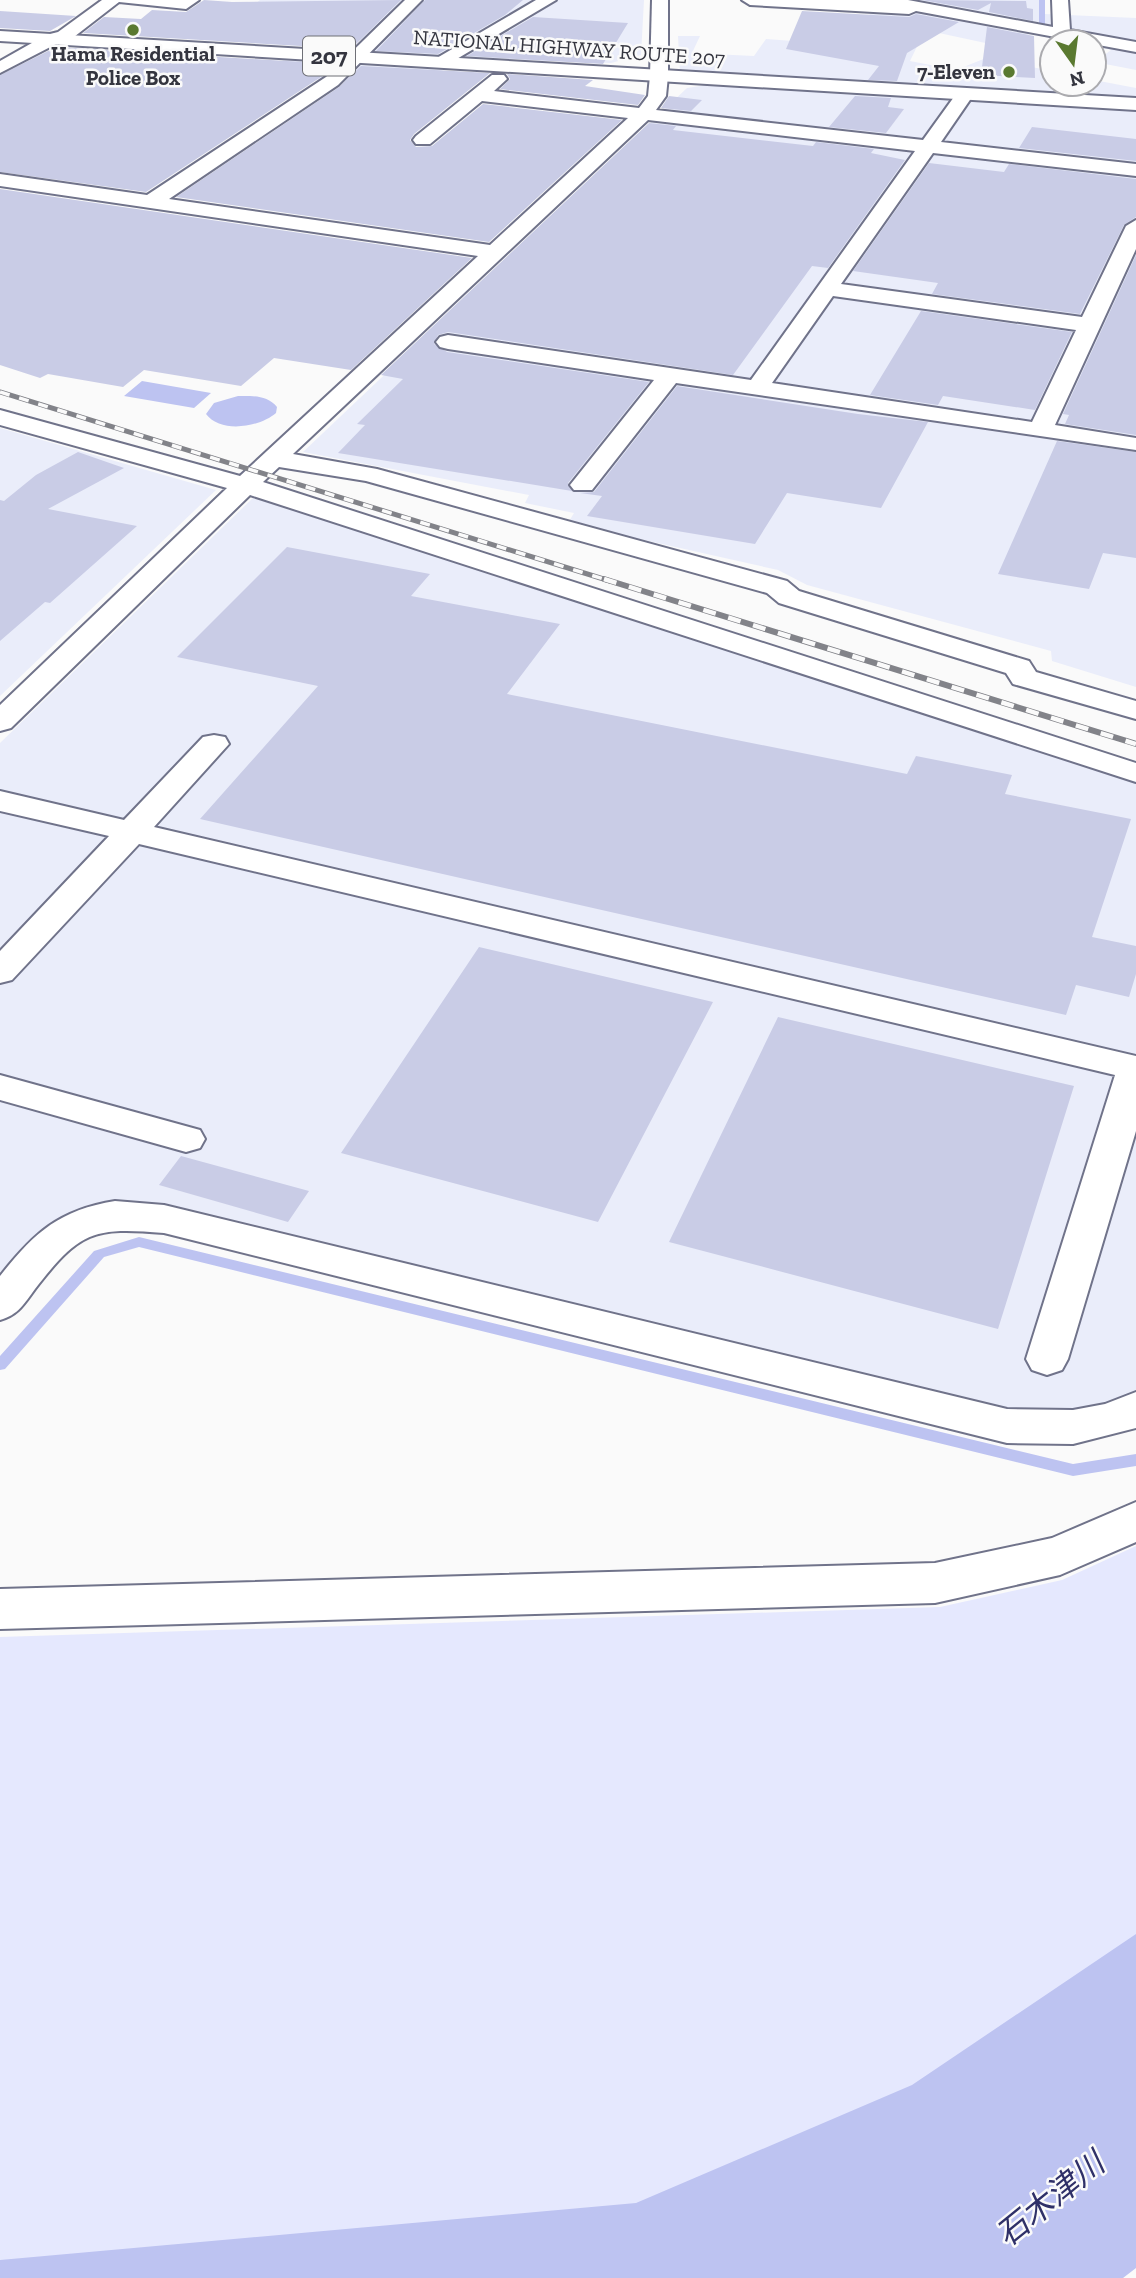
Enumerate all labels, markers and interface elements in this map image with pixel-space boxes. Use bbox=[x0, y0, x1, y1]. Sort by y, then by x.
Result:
marker: Hama Residential Police Box bbox=[125, 22, 141, 38]
street label: NATIONAL HIGHWAY ROUTE 207 bbox=[412, 24, 726, 71]
north arrow bbox=[1038, 28, 1108, 98]
road number: 207 bbox=[303, 36, 355, 76]
place label: Hama Residential Police Box bbox=[51, 41, 215, 90]
place label: 7-Eleven bbox=[917, 59, 996, 84]
marker: 7-Eleven bbox=[1001, 64, 1017, 80]
text: N bbox=[1067, 66, 1087, 92]
water label: 石木津川 bbox=[988, 2142, 1114, 2254]

